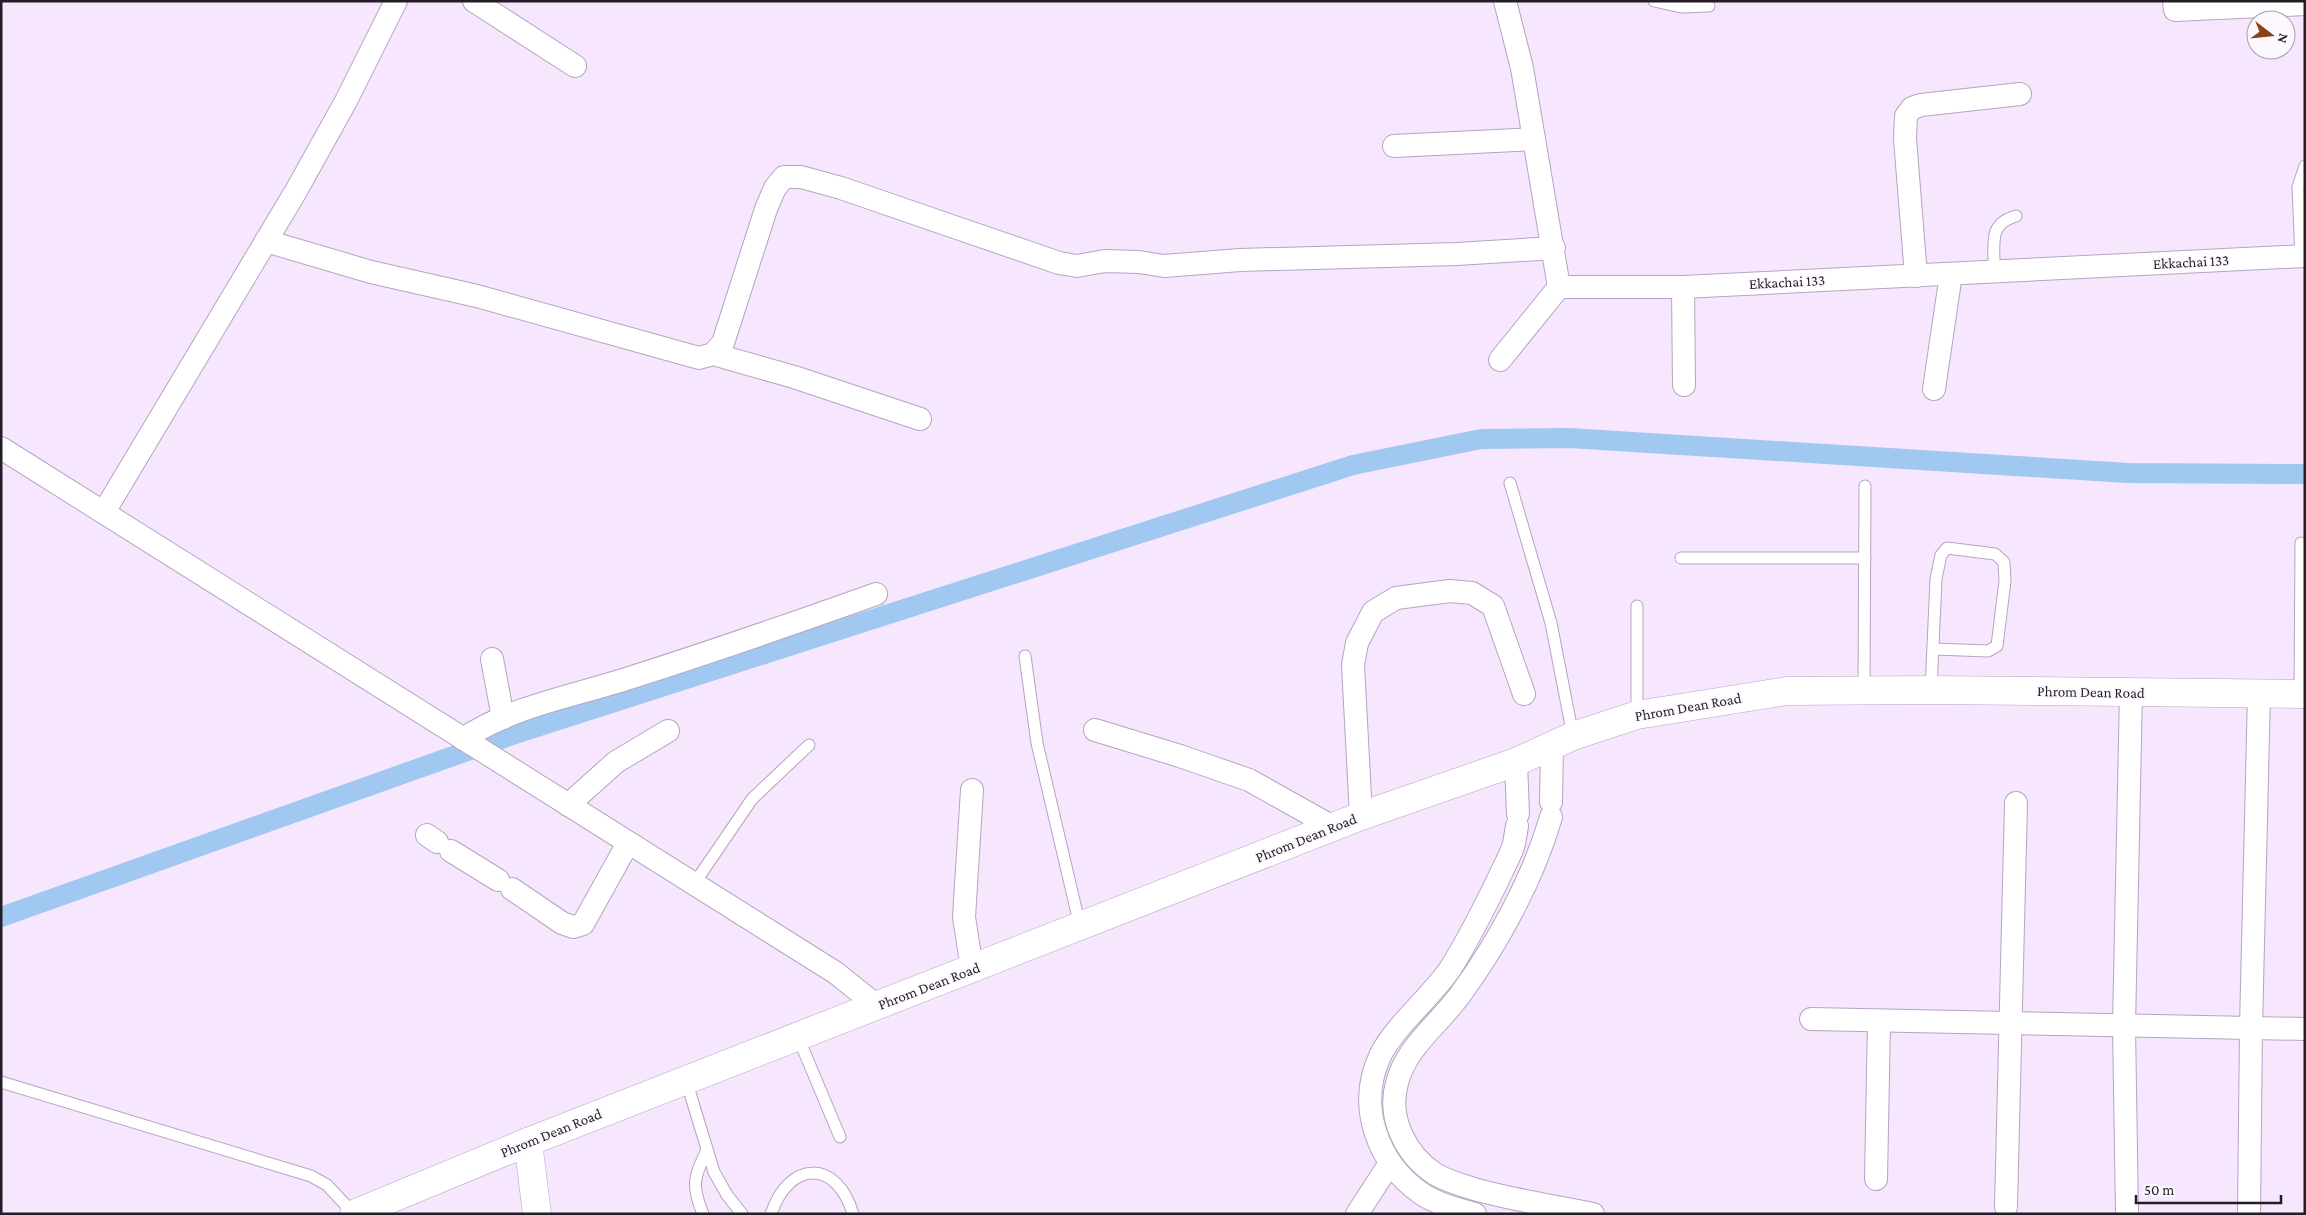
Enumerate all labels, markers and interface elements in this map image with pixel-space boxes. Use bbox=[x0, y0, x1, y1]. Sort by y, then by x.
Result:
north arrow bbox=[2246, 10, 2296, 60]
text: N bbox=[2274, 32, 2293, 46]
street label: Ekkachai 133 bbox=[2152, 252, 2230, 272]
street label: Ekkachai 133 bbox=[1748, 272, 1826, 292]
street label: Phrom Dean Road bbox=[2037, 683, 2145, 701]
street label: Phrom Dean Road bbox=[1634, 690, 1743, 724]
street label: Phrom Dean Road bbox=[1253, 810, 1359, 866]
street label: Phrom Dean Road bbox=[876, 959, 982, 1013]
street label: Phrom Dean Road bbox=[498, 1105, 604, 1161]
scale bar bbox=[2136, 1172, 2281, 1204]
text: 50 m bbox=[2144, 1182, 2174, 1198]

